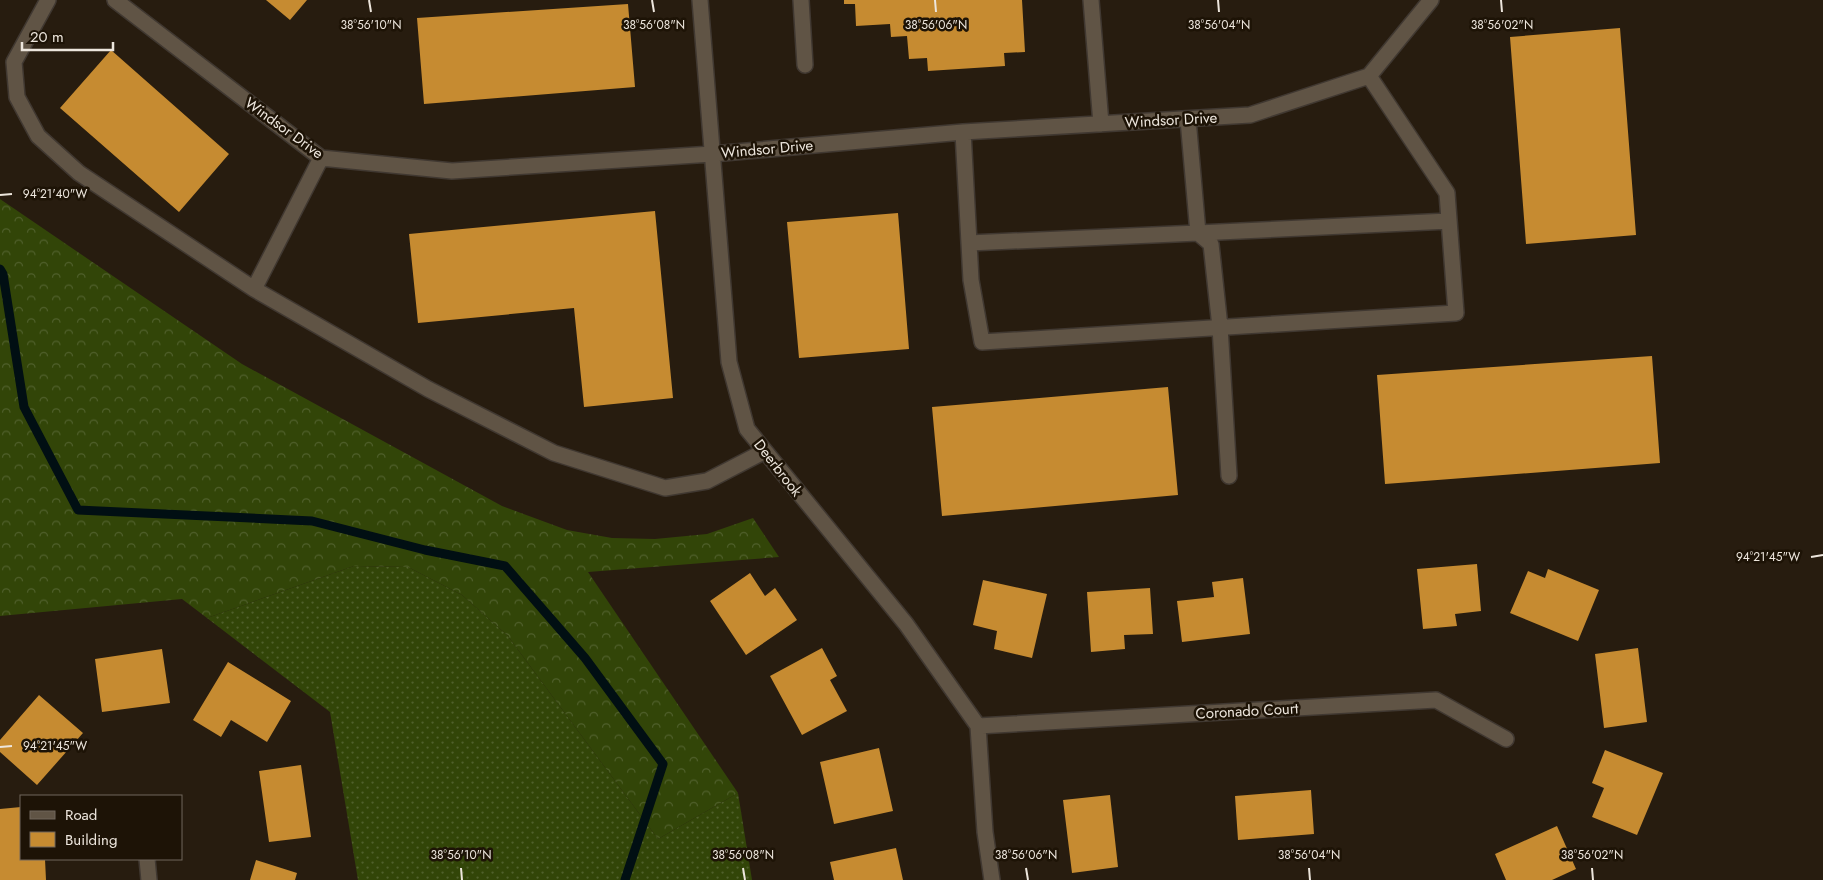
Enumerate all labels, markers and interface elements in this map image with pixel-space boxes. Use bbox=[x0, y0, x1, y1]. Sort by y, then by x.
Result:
text: 38°56'10"N bbox=[340, 16, 402, 34]
text: 38°56'08"N bbox=[623, 16, 685, 34]
text: 38°56'06"N bbox=[905, 16, 967, 34]
text: 38°56'04"N bbox=[1188, 16, 1250, 34]
text: 38°56'02"N bbox=[1471, 16, 1533, 34]
scale bar bbox=[22, 20, 114, 52]
text: 20 m bbox=[30, 26, 64, 48]
street label: Windsor Drive bbox=[240, 92, 328, 164]
street label: Windsor Drive bbox=[1124, 107, 1218, 133]
street label: Windsor Drive bbox=[720, 134, 814, 164]
text: 94°21'40"W bbox=[23, 185, 87, 203]
street label: Deerbrook bbox=[749, 435, 808, 502]
text: 94°21'45"W bbox=[1736, 548, 1800, 566]
street label: Coronado Court bbox=[1195, 697, 1299, 725]
text: 94°21'45"W bbox=[23, 737, 87, 755]
legend bbox=[20, 795, 182, 860]
text: Road bbox=[65, 804, 97, 826]
text: Building bbox=[65, 829, 117, 851]
text: 38°56'10"N bbox=[430, 846, 492, 864]
text: 38°56'08"N bbox=[712, 846, 774, 864]
text: 38°56'06"N bbox=[995, 846, 1057, 864]
text: 38°56'04"N bbox=[1278, 846, 1340, 864]
text: 38°56'02"N bbox=[1561, 846, 1623, 864]

